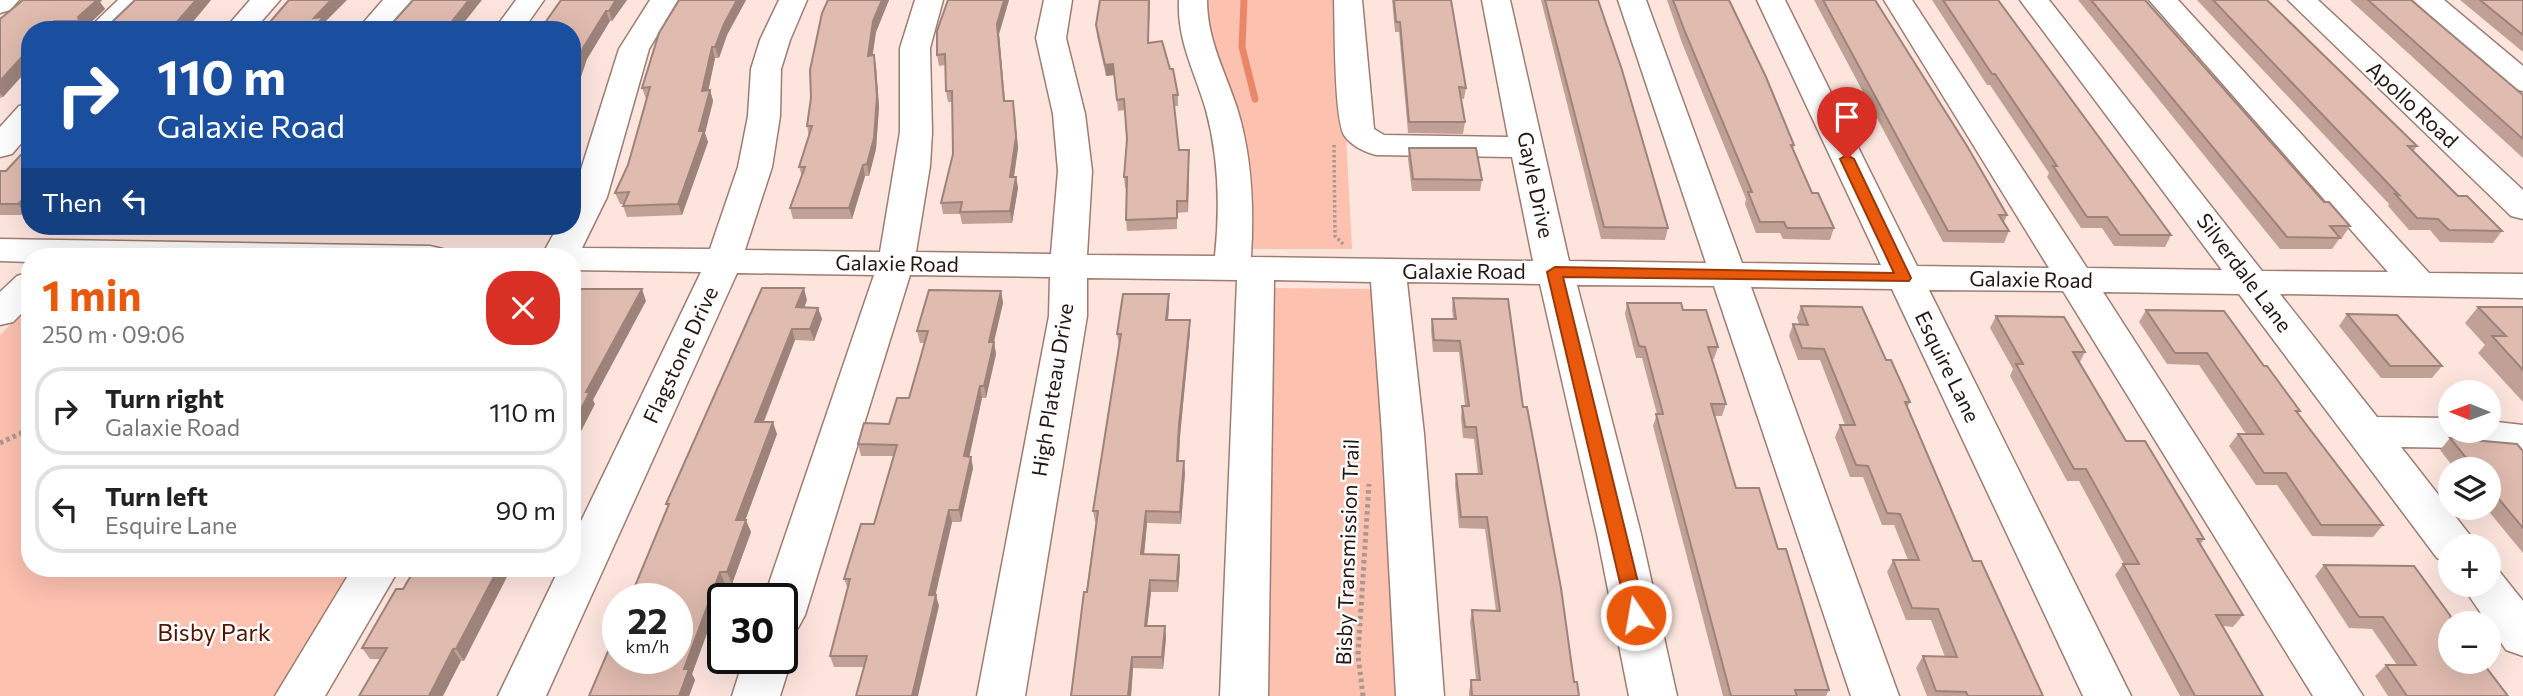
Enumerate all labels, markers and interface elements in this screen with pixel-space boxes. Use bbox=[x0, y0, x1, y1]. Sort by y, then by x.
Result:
text: 110 m bbox=[157, 45, 286, 105]
icon: right bbox=[42, 49, 133, 140]
street label: Apollo Road bbox=[2362, 55, 2464, 153]
pin bbox=[1817, 87, 1877, 159]
icon: arrive bbox=[1828, 98, 1866, 136]
text: Galaxie Road bbox=[157, 105, 345, 145]
street label: Gayle Drive bbox=[1513, 129, 1560, 240]
icon: left bbox=[116, 182, 154, 220]
text: Then bbox=[42, 186, 102, 217]
street label: Silverdale Lane bbox=[2192, 208, 2298, 336]
street label: Galaxie Road bbox=[835, 249, 959, 276]
street label: Galaxie Road bbox=[1402, 258, 1526, 283]
street label: Galaxie Road bbox=[1969, 265, 2093, 292]
text: 1 min bbox=[42, 268, 142, 320]
button: close bbox=[486, 271, 560, 345]
street label: Flagstone Drive bbox=[637, 282, 722, 427]
street label: High Plateau Drive bbox=[1025, 301, 1078, 478]
street label: Esquire Lane bbox=[1911, 307, 1986, 426]
text: 250 m · 09:06 bbox=[42, 320, 185, 348]
north arrow bbox=[2438, 380, 2501, 443]
map controls bbox=[2438, 380, 2501, 674]
text: Turn right bbox=[105, 382, 224, 413]
icon: right bbox=[46, 392, 84, 430]
text: 110 m bbox=[489, 396, 556, 427]
text: Galaxie Road bbox=[105, 413, 240, 441]
street label: Bisby Transmission Trail bbox=[1330, 438, 1363, 666]
button: layers bbox=[2438, 457, 2501, 520]
text: Turn left bbox=[105, 480, 208, 511]
icon: left bbox=[46, 490, 84, 528]
text: 90 m bbox=[496, 494, 556, 525]
text: Esquire Lane bbox=[105, 511, 237, 539]
button: + bbox=[2438, 534, 2501, 597]
position arrow bbox=[1599, 578, 1673, 652]
speed limit sign: 30 bbox=[707, 583, 798, 674]
text: 22 bbox=[628, 598, 667, 641]
button: − bbox=[2438, 611, 2501, 674]
park label: Bisby Park bbox=[157, 617, 271, 646]
text: km/h bbox=[626, 635, 669, 657]

